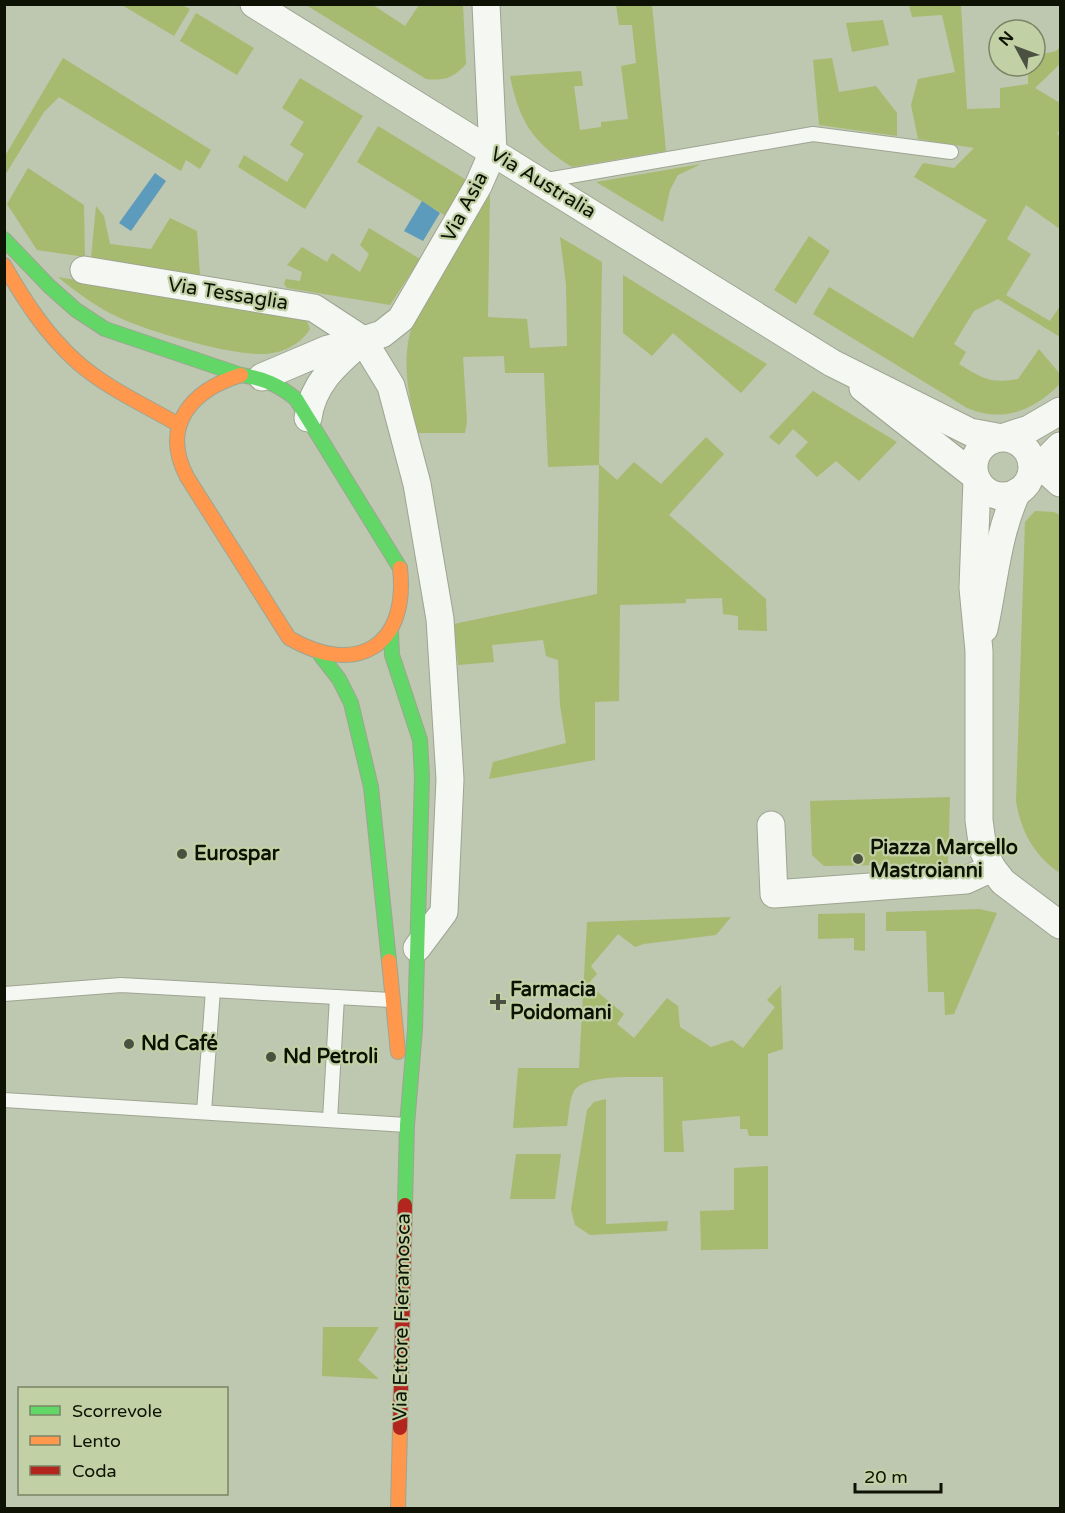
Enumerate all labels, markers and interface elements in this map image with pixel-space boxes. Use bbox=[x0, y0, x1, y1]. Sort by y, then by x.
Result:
north arrow bbox=[987, 18, 1047, 78]
text: N bbox=[995, 27, 1018, 50]
street label: Via Australia bbox=[486, 142, 600, 224]
street label: Via Asia bbox=[437, 168, 493, 246]
street label: Via Tessaglia bbox=[166, 273, 290, 315]
place label: Piazza Marcello Mastroianni bbox=[870, 836, 1018, 883]
place label: Eurospar bbox=[194, 842, 280, 866]
marker: Eurospar bbox=[175, 847, 189, 861]
marker: Piazza Marcello Mastroianni bbox=[851, 852, 865, 866]
place label: Farmacia Poidomani bbox=[510, 978, 612, 1025]
marker: Farmacia Poidomani bbox=[491, 995, 505, 1009]
place label: Nd Café bbox=[141, 1032, 218, 1056]
marker: Nd Café bbox=[122, 1037, 136, 1051]
place label: Nd Petroli bbox=[283, 1045, 378, 1069]
marker: Nd Petroli bbox=[264, 1050, 278, 1064]
street label: Via Ettore Fieramosca bbox=[388, 1213, 416, 1421]
legend bbox=[18, 1387, 228, 1495]
text: Scorrevole bbox=[72, 1400, 162, 1422]
text: Lento bbox=[72, 1430, 121, 1452]
scale bar bbox=[855, 1456, 940, 1494]
text: Coda bbox=[72, 1460, 117, 1482]
text: 20 m bbox=[864, 1466, 908, 1488]

